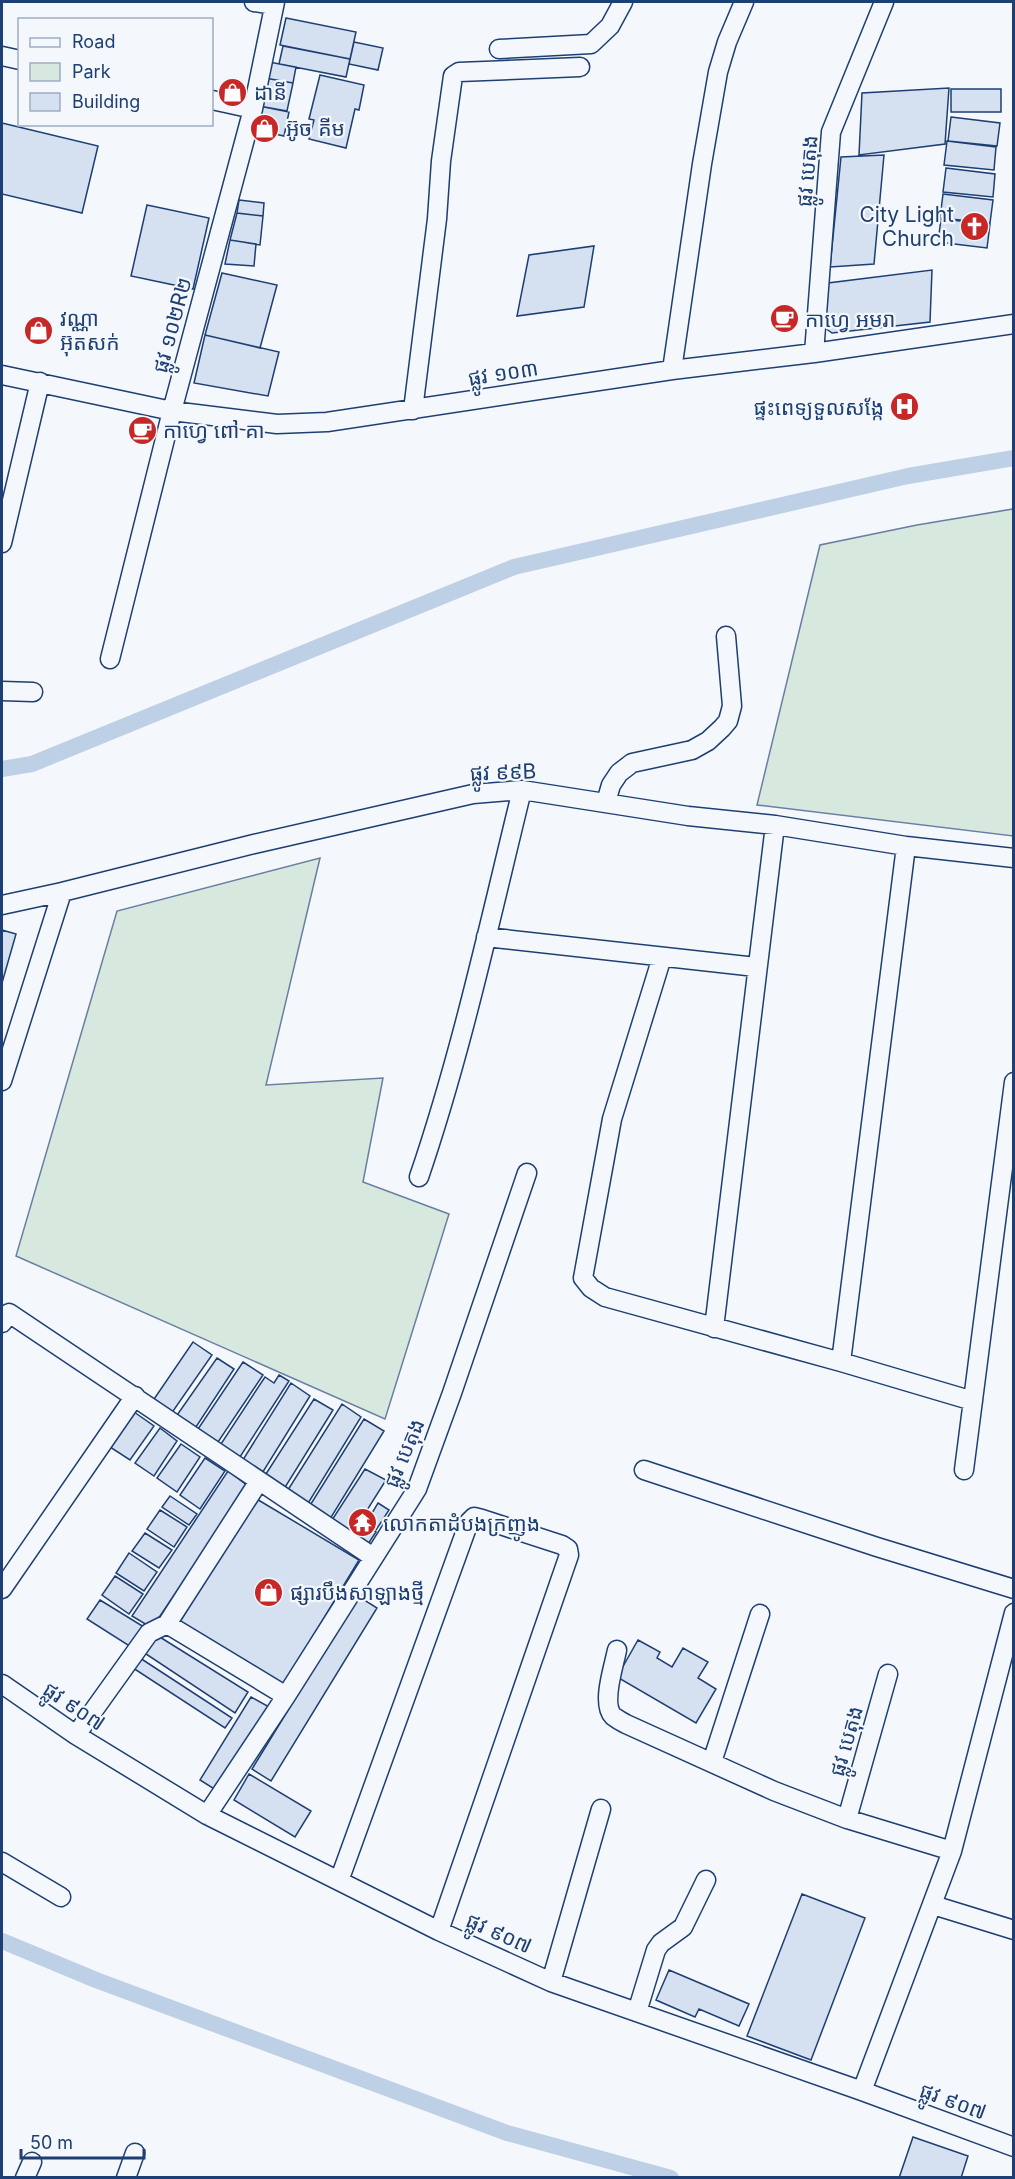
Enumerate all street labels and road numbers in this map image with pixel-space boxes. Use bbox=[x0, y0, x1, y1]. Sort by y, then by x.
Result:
street label: ផ្លូវ បេតុង bbox=[791, 134, 830, 209]
street label: ផ្លូវ ១០២R២ bbox=[147, 275, 204, 377]
street label: ផ្លូវ ១០៣ bbox=[466, 355, 541, 398]
street label: ផ្លូវ ៩៩B bbox=[469, 758, 537, 793]
street label: ផ្លូវ បេតុង bbox=[378, 1415, 436, 1494]
street label: ផ្លូវ ៩០៧ bbox=[34, 1676, 110, 1742]
street label: ផ្លូវ បេតុង bbox=[824, 1703, 875, 1781]
street label: ផ្លូវ ៩០៧ bbox=[459, 1908, 536, 1965]
street label: ផ្លូវ ៩០៧ bbox=[914, 2077, 990, 2131]

